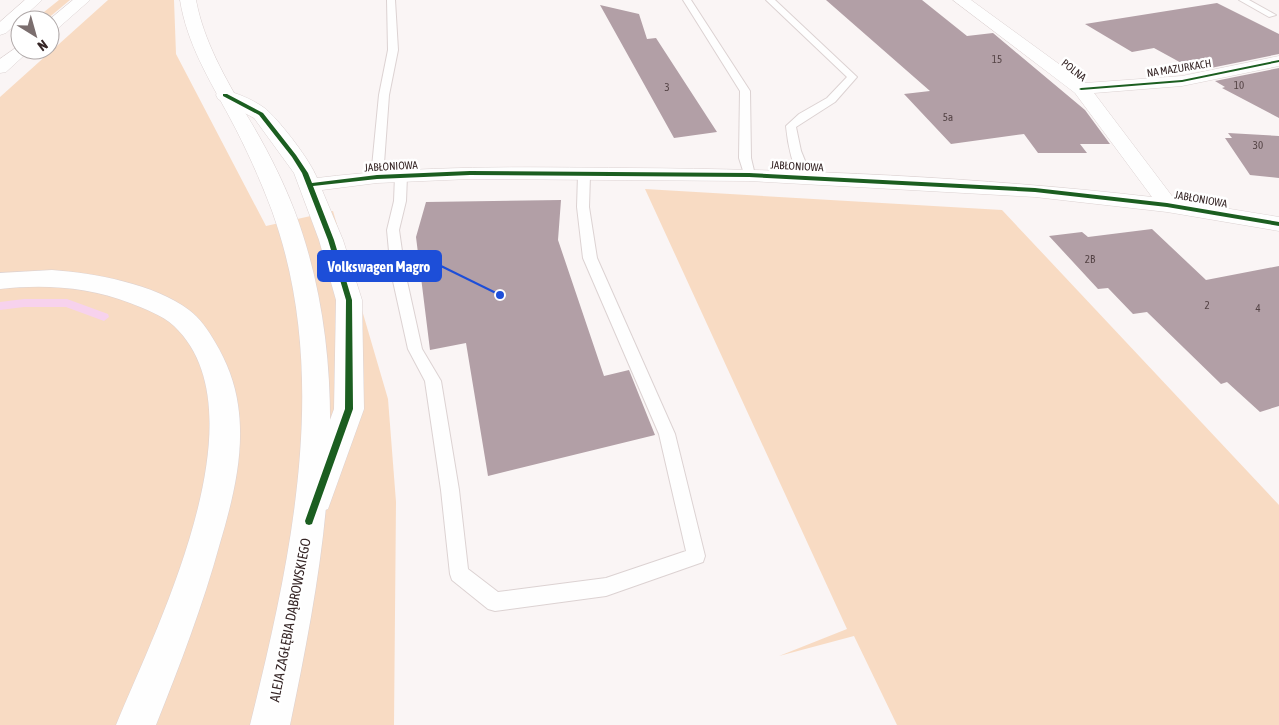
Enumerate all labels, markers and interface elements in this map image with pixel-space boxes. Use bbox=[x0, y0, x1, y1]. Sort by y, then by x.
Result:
north arrow bbox=[10, 10, 60, 60]
text: N bbox=[35, 37, 51, 54]
house number: 15 bbox=[992, 53, 1002, 65]
street label: POLNA bbox=[1059, 57, 1089, 84]
street label: NA MAZURKACH bbox=[1146, 57, 1212, 79]
house number: 10 bbox=[1234, 79, 1244, 91]
house number: 3 bbox=[664, 81, 670, 93]
house number: 5a bbox=[943, 111, 953, 123]
house number: 30 bbox=[1253, 139, 1263, 151]
street label: JABŁONIOWA bbox=[364, 159, 419, 173]
street label: JABŁONIOWA bbox=[770, 159, 825, 173]
street label: JABŁONIOWA bbox=[1174, 188, 1229, 210]
callout: Volkswagen Magro bbox=[318, 251, 441, 281]
house number: 2B bbox=[1085, 253, 1096, 265]
text: Volkswagen Magro bbox=[327, 258, 430, 275]
house number: 2 bbox=[1204, 299, 1210, 311]
house number: 4 bbox=[1255, 302, 1261, 314]
street label: ALEJA ZAGŁĘBIA DĄBROWSKIEGO bbox=[266, 537, 314, 703]

